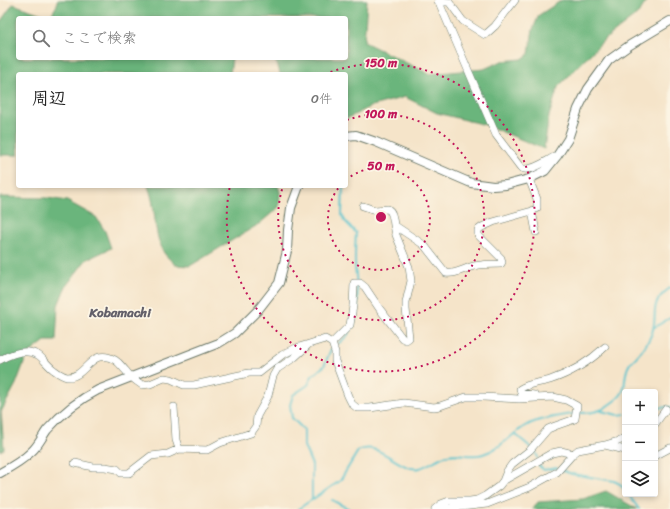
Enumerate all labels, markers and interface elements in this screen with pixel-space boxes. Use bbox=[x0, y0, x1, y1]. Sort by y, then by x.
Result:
search box bbox=[16, 16, 348, 60]
text: ここで検索 bbox=[62, 25, 137, 51]
icon: search bbox=[30, 27, 52, 49]
text: 150 m bbox=[365, 52, 398, 74]
text: 周辺 bbox=[32, 83, 66, 113]
text: 0件 bbox=[311, 87, 332, 110]
text: 100 m bbox=[365, 103, 398, 125]
text: 50 m bbox=[367, 155, 395, 177]
centre of rings bbox=[374, 210, 388, 224]
district label: Kobamachi bbox=[88, 301, 152, 324]
map controls bbox=[622, 389, 658, 497]
button: + bbox=[622, 389, 658, 425]
button: − bbox=[622, 425, 658, 461]
button: layers bbox=[622, 461, 658, 497]

